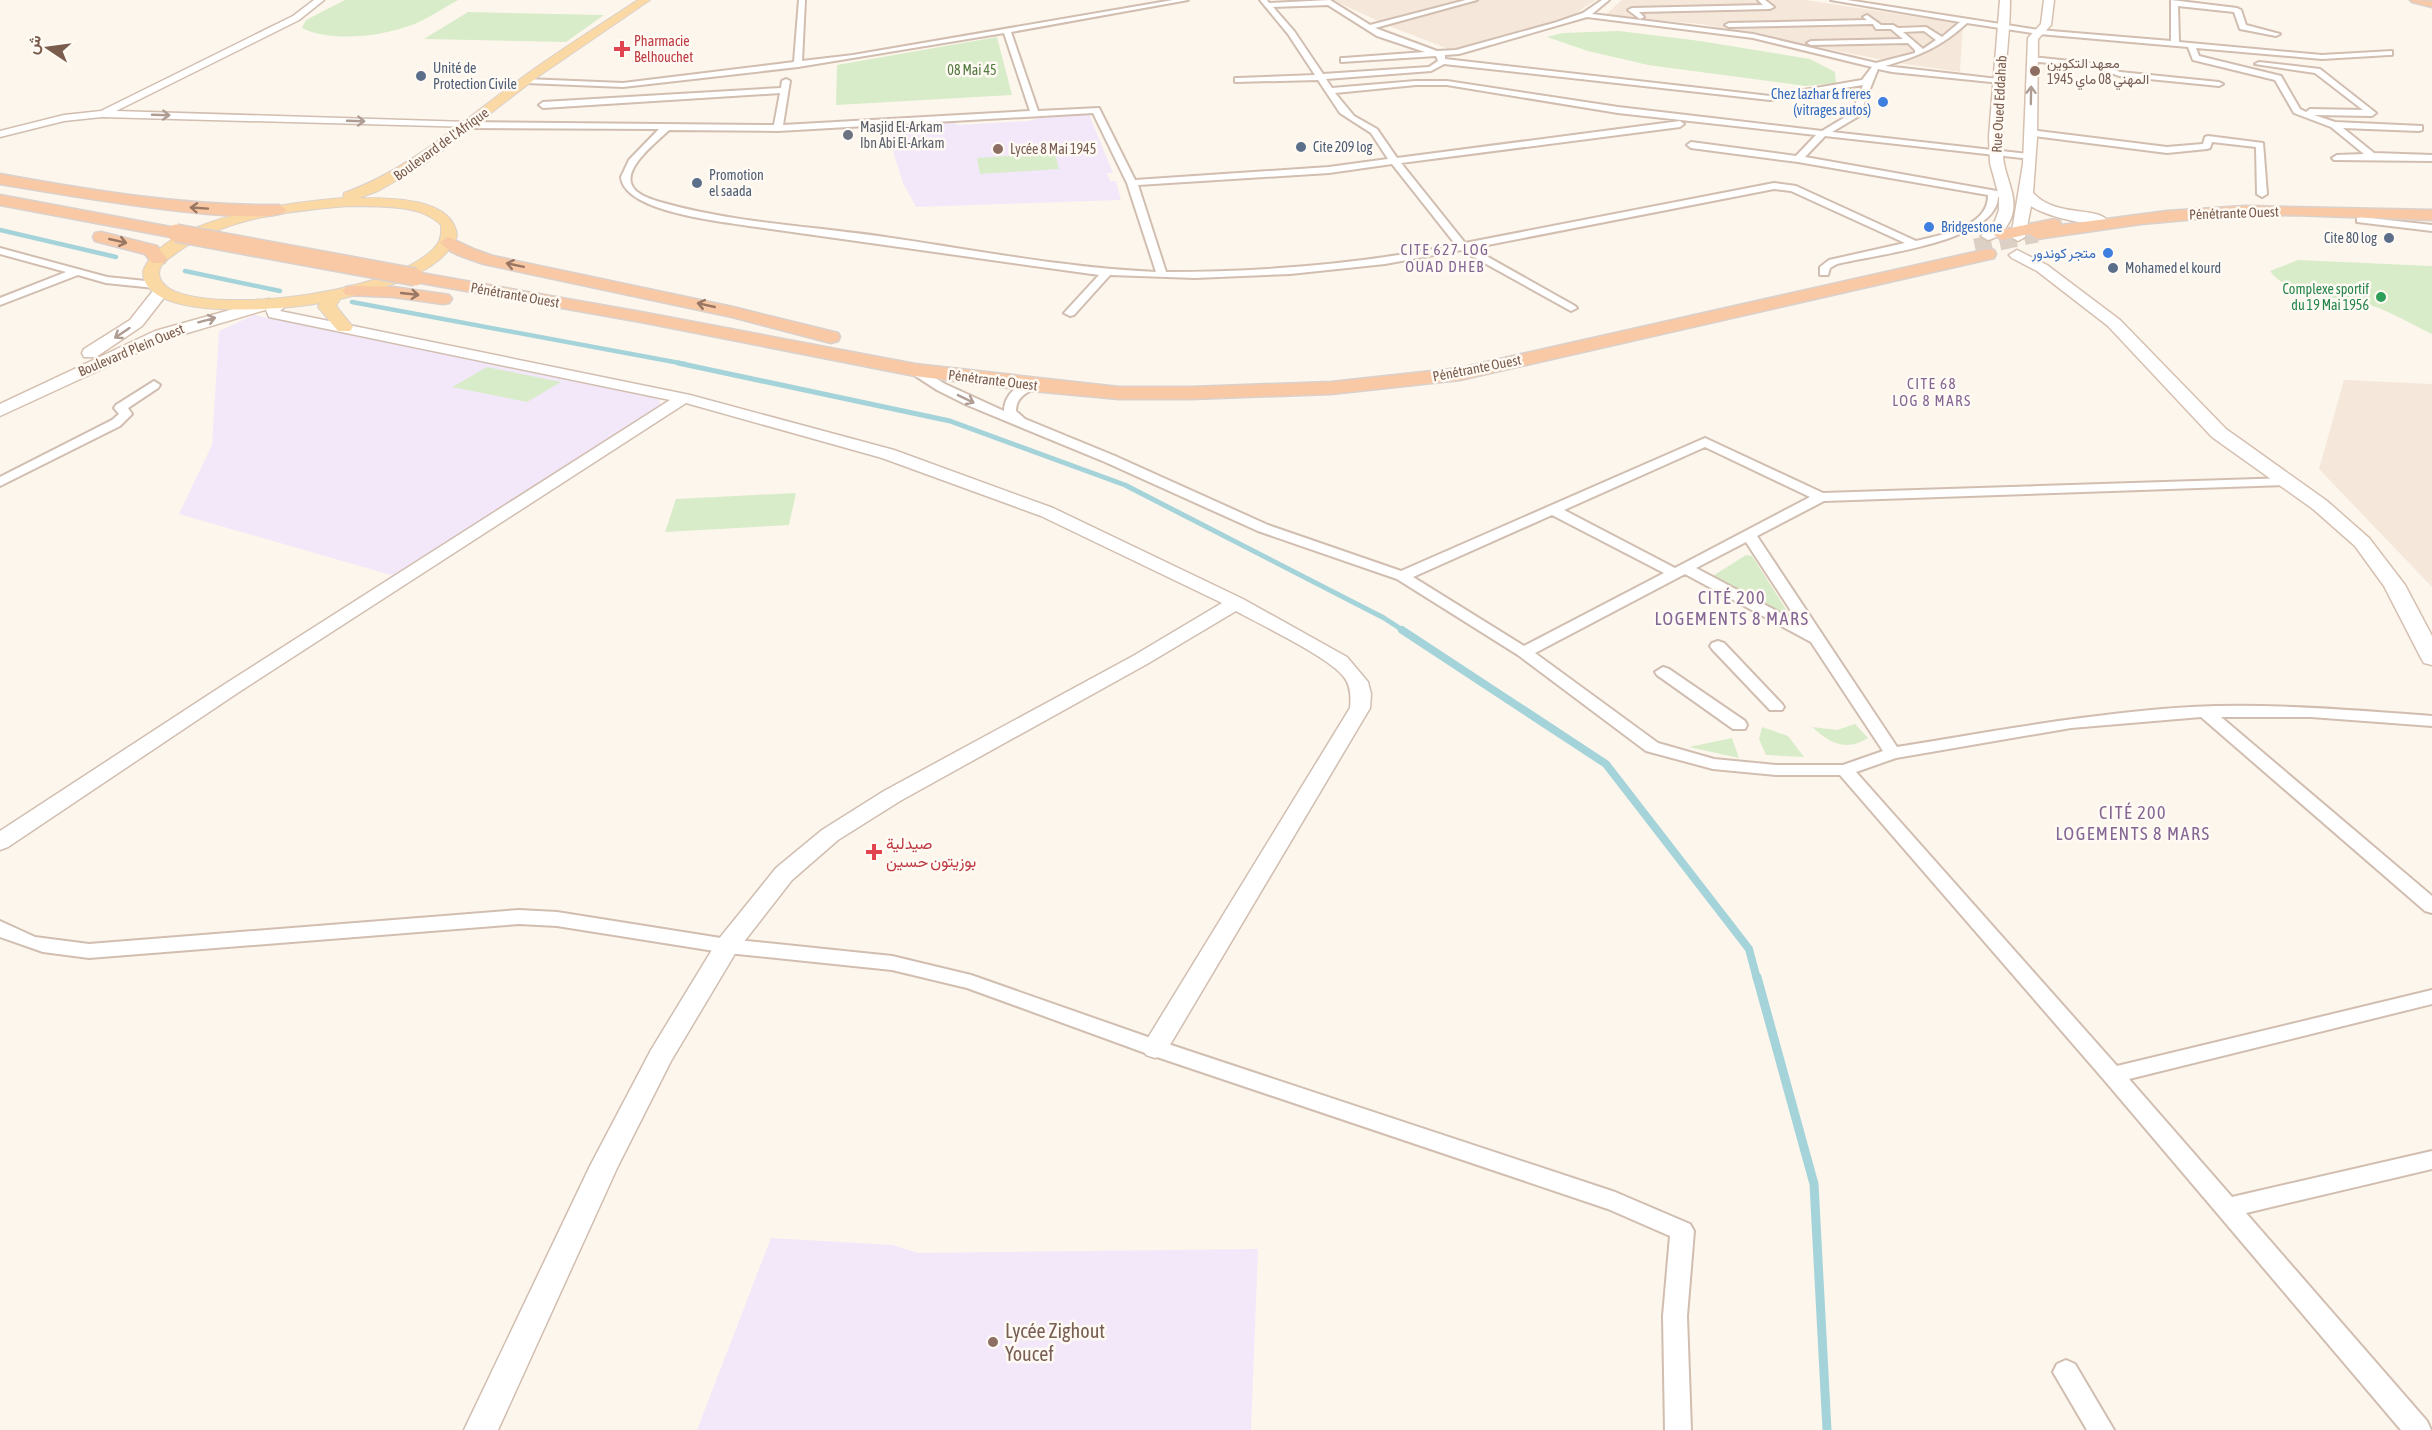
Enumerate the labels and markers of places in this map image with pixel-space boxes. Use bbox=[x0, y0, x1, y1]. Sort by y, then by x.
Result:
place label: Pharmacie Belhouchet bbox=[634, 33, 693, 65]
marker: Pharmacie Belhouchet bbox=[615, 42, 629, 56]
place label: معهد التكوين المهني 08 ماي 1945 bbox=[2047, 55, 2149, 91]
place label: Unité de Protection Civile bbox=[433, 60, 517, 92]
marker: معهد التكوين المهني 08 ماي 1945 bbox=[2028, 64, 2042, 78]
marker: Unité de Protection Civile bbox=[414, 69, 428, 83]
place label: Chez lazhar & freres (vitrages autos) bbox=[1771, 86, 1871, 118]
marker: Chez lazhar & freres (vitrages autos) bbox=[1876, 95, 1890, 109]
place label: Masjid El-Arkam Ibn Abi El-Arkam bbox=[860, 119, 944, 151]
marker: Masjid El-Arkam Ibn Abi El-Arkam bbox=[841, 128, 855, 142]
place label: Cite 209 log bbox=[1313, 139, 1373, 155]
marker: Cite 209 log bbox=[1294, 140, 1308, 154]
place label: Lycée 8 Mai 1945 bbox=[1010, 141, 1096, 157]
marker: Lycée 8 Mai 1945 bbox=[991, 142, 1005, 156]
place label: Promotion el saada bbox=[709, 167, 764, 199]
marker: Promotion el saada bbox=[690, 176, 704, 190]
place label: Bridgestone bbox=[1941, 219, 2002, 235]
marker: Bridgestone bbox=[1922, 220, 1936, 234]
place label: Cite 80 log bbox=[2324, 230, 2377, 246]
marker: Cite 80 log bbox=[2382, 231, 2396, 245]
place label: متجر كوندور bbox=[2031, 245, 2096, 262]
marker: متجر كوندور bbox=[2101, 246, 2115, 260]
place label: Mohamed el kourd bbox=[2125, 260, 2221, 276]
marker: Mohamed el kourd bbox=[2106, 261, 2120, 275]
place label: Complexe sportif du 19 Mai 1956 bbox=[2283, 281, 2369, 313]
marker: Complexe sportif du 19 Mai 1956 bbox=[2374, 290, 2388, 304]
place label: صيدلية بوزيتون حسين bbox=[886, 834, 976, 872]
marker: صيدلية بوزيتون حسين bbox=[867, 845, 881, 859]
place label: Lycée Zighout Youcef bbox=[1005, 1319, 1105, 1365]
marker: Lycée Zighout Youcef bbox=[986, 1335, 1000, 1349]

